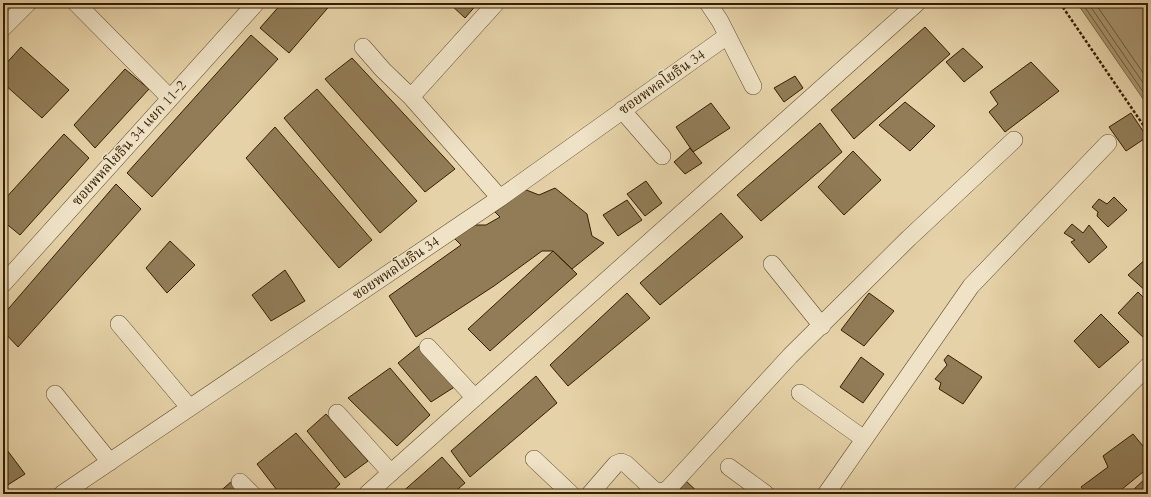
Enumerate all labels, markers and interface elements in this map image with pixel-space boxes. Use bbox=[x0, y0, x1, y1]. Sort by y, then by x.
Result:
street label: ซอยพหลโยธิน 34 bbox=[615, 44, 709, 119]
street label: ซอยพหลโยธิน 34 แยก 11-2 bbox=[67, 76, 190, 210]
street label: ซอยพหลโยธิน 34 bbox=[348, 231, 443, 304]

